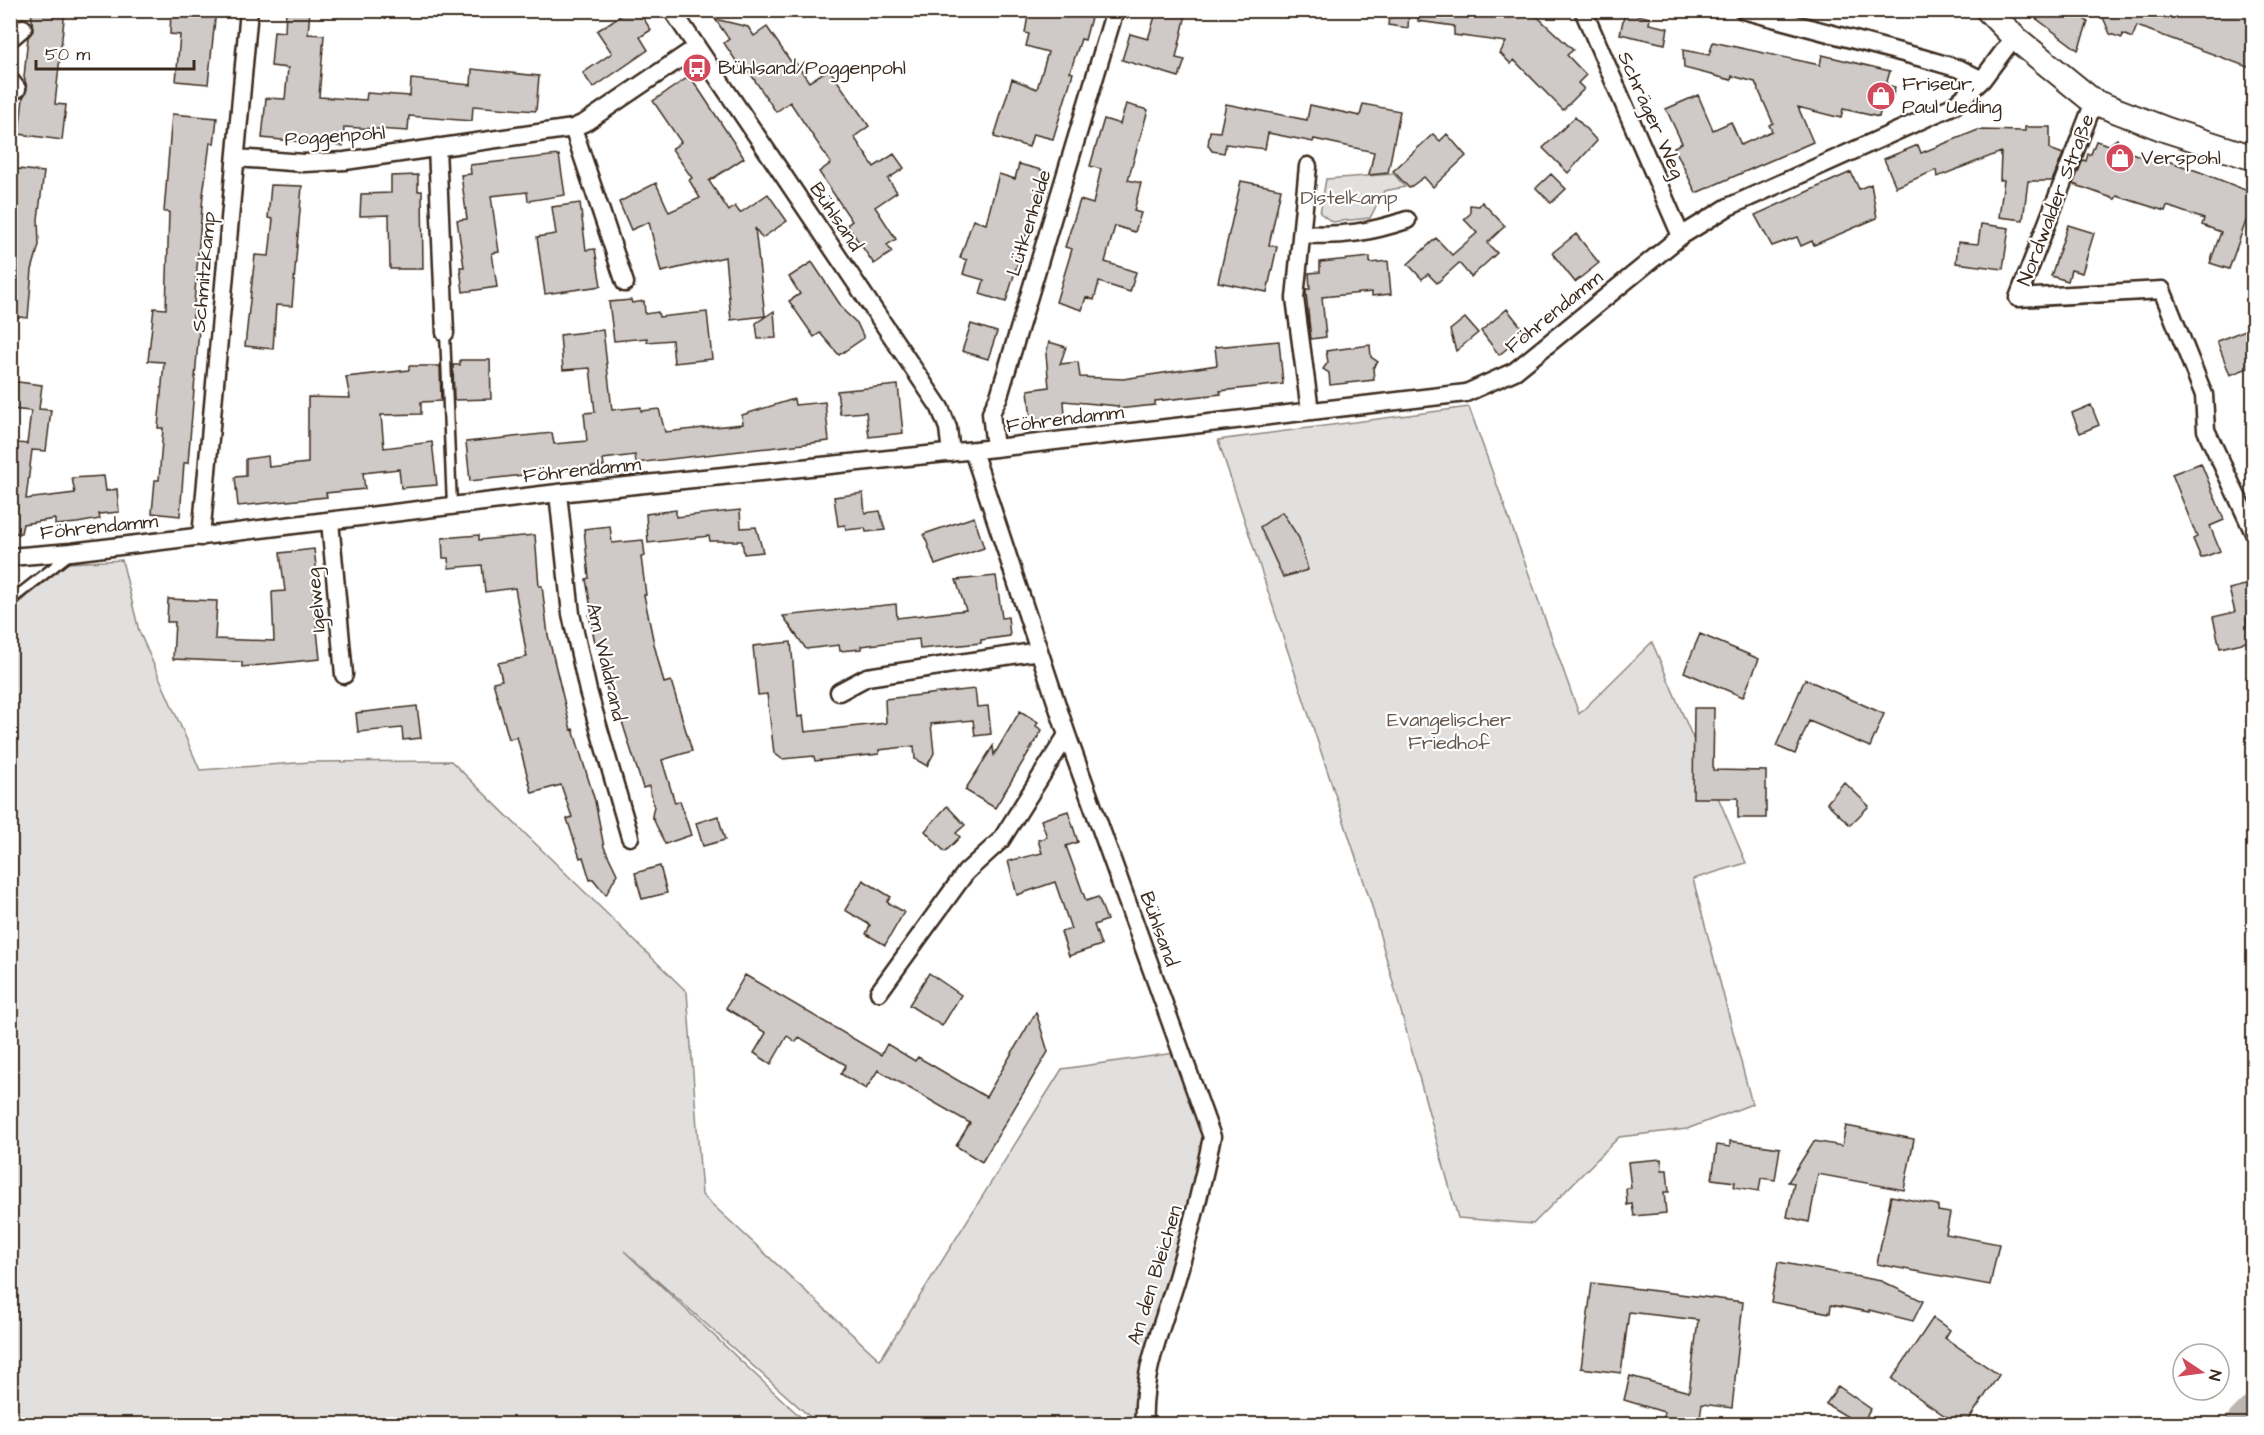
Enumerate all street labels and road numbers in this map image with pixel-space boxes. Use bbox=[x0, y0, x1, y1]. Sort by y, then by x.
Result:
street label: Schräger Weg bbox=[1609, 47, 1692, 184]
street label: Nordwalder Straße bbox=[2010, 110, 2102, 290]
street label: Poggenpohl bbox=[284, 119, 386, 154]
street label: Lütkenheide bbox=[1000, 166, 1059, 280]
street label: Bühlsand bbox=[803, 177, 869, 257]
street label: Schmitzkamp bbox=[185, 210, 223, 334]
street label: Föhrendamm bbox=[1499, 264, 1609, 360]
street label: Föhrendamm bbox=[1005, 398, 1126, 440]
street label: Föhrendamm bbox=[522, 450, 643, 490]
street label: Föhrendamm bbox=[39, 507, 160, 547]
street label: Igelweg bbox=[299, 567, 334, 633]
street label: Am Waldrand bbox=[579, 600, 633, 724]
street label: Bühlsand bbox=[1133, 888, 1185, 970]
street label: An den Bleichen bbox=[1120, 1202, 1190, 1348]

